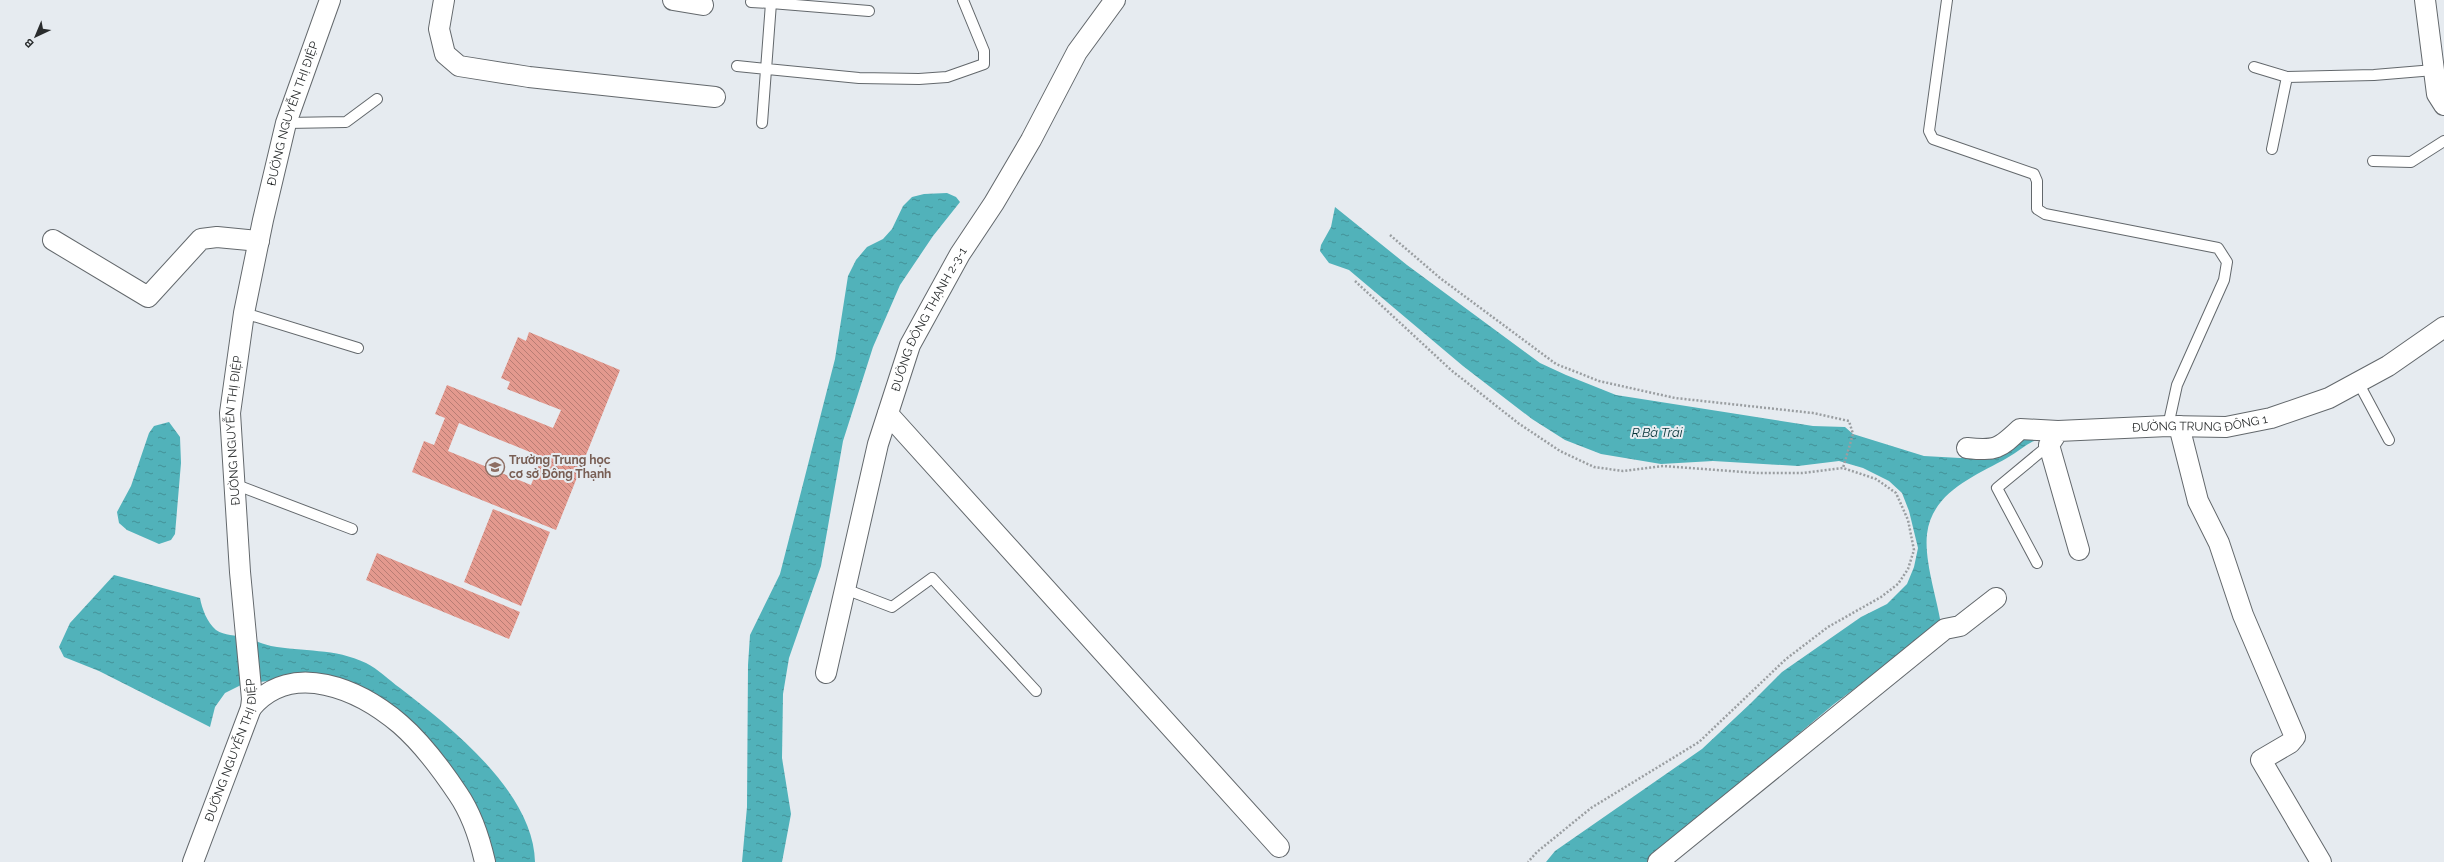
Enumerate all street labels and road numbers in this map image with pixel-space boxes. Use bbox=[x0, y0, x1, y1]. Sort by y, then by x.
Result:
street label: ĐƯỜNG NGUYỄN THỊ ĐIỆP bbox=[264, 39, 322, 187]
street label: ĐƯỜNG ĐÔNG THẠNH 2-3-1 bbox=[888, 245, 970, 393]
street label: ĐƯỜNG NGUYỄN THỊ ĐIỆP bbox=[223, 354, 245, 506]
street label: ĐƯỜNG TRUNG ĐÔNG 1 bbox=[2132, 412, 2269, 435]
street label: ĐƯỜNG NGUYỄN THỊ ĐIỆP bbox=[202, 677, 259, 823]

